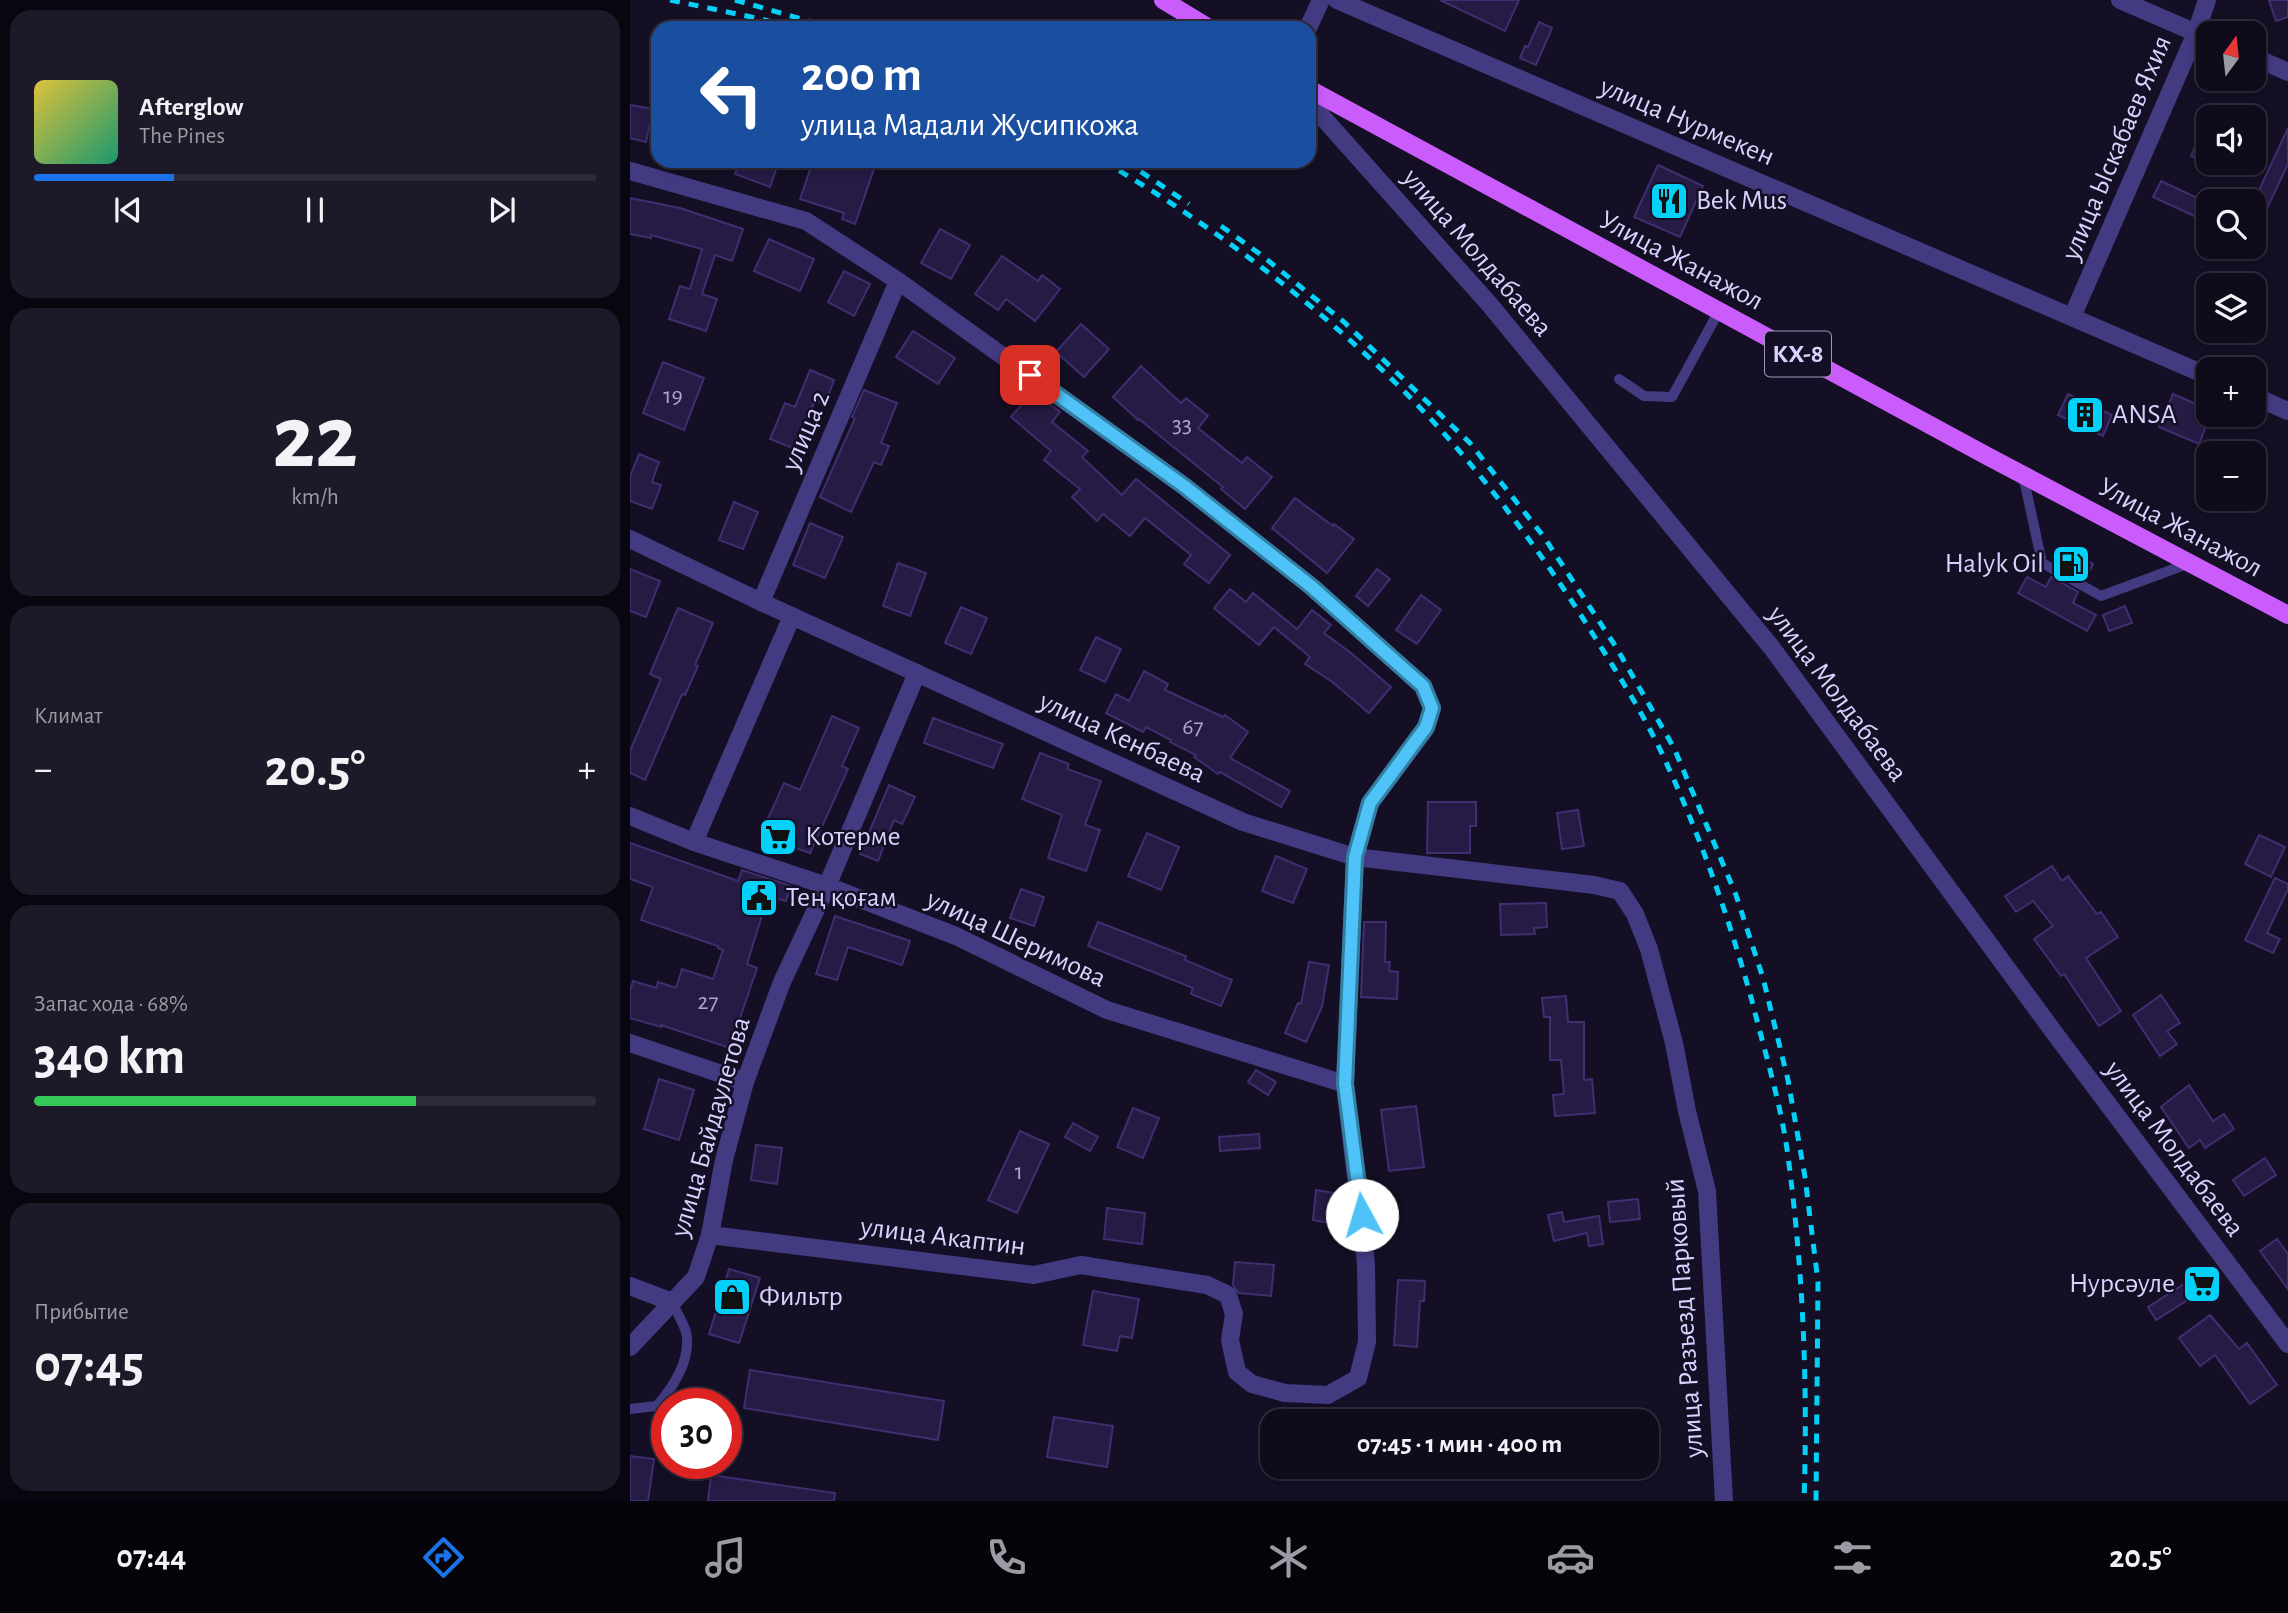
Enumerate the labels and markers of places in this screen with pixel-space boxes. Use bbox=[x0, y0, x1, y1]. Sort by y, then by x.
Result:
restaurant icon: Bek Mus bbox=[1648, 180, 1690, 222]
place label: Bek Mus bbox=[1696, 187, 1787, 215]
pin bbox=[1000, 345, 1060, 405]
building icon: ANSA bbox=[2064, 394, 2106, 436]
place label: ANSA bbox=[2112, 401, 2177, 429]
fuel station icon: Halyk Oil bbox=[2050, 543, 2092, 585]
place label: Halyk Oil bbox=[1945, 550, 2044, 578]
supermarket icon: Котерме bbox=[757, 816, 799, 858]
place label: Котерме bbox=[805, 823, 901, 851]
public building icon: Тең қоғам bbox=[738, 877, 780, 919]
place label: Тең қоғам bbox=[786, 884, 897, 912]
supermarket icon: Нурсәуле bbox=[2181, 1263, 2223, 1305]
place label: Нурсәуле bbox=[2069, 1270, 2175, 1298]
shop icon: Фильтр bbox=[711, 1276, 753, 1318]
place label: Фильтр bbox=[759, 1283, 843, 1311]

